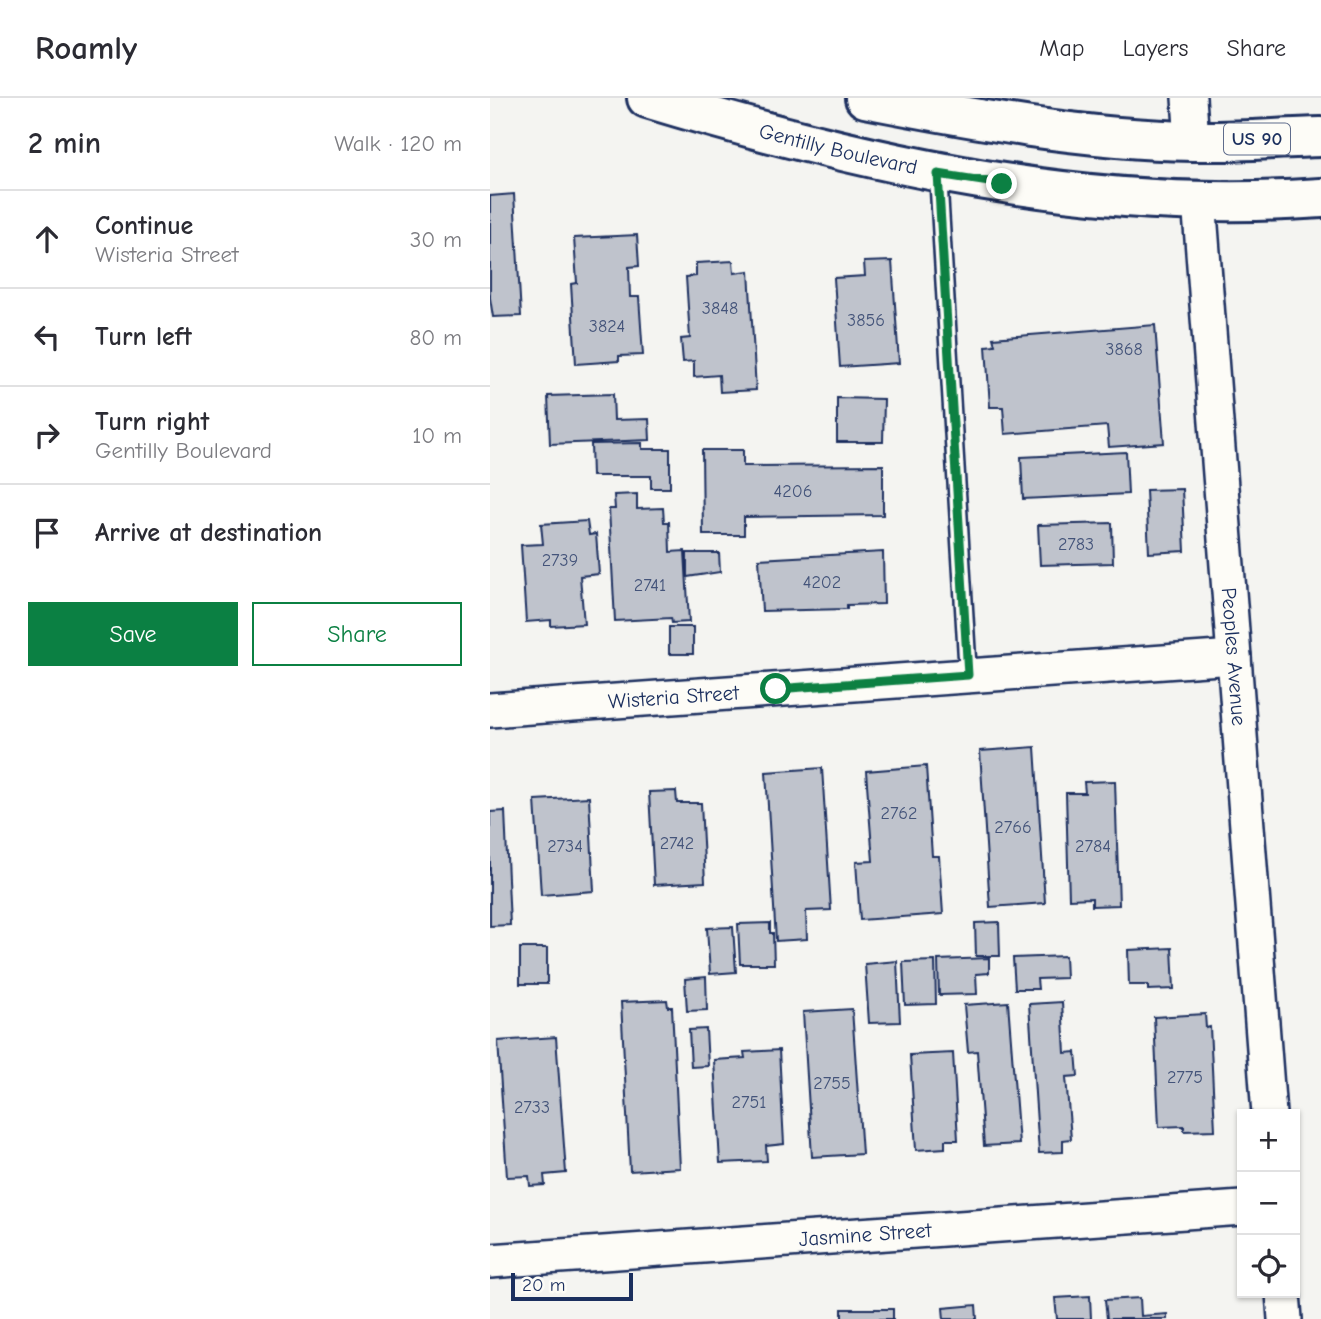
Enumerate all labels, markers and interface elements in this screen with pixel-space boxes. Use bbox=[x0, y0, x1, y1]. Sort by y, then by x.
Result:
text: Roamly bbox=[35, 29, 137, 67]
text: Map bbox=[1039, 34, 1085, 62]
text: Layers bbox=[1123, 34, 1188, 62]
text: Share bbox=[1226, 34, 1286, 62]
street label: Gentilly Boulevard bbox=[757, 119, 919, 179]
road number: US 90 bbox=[1224, 123, 1290, 154]
text: 2 min bbox=[28, 126, 101, 161]
text: Walk · 120 m bbox=[334, 130, 462, 157]
route end bbox=[986, 168, 1017, 199]
text: Continue bbox=[95, 211, 193, 241]
icon: ahead bbox=[28, 220, 66, 258]
text: 30 m bbox=[410, 226, 462, 253]
text: Wisteria Street bbox=[95, 241, 239, 268]
house number: 3848 bbox=[702, 298, 738, 319]
house number: 3856 bbox=[847, 310, 885, 331]
house number: 3824 bbox=[589, 316, 625, 337]
icon: left bbox=[28, 318, 66, 356]
text: Turn left bbox=[95, 322, 192, 352]
text: 80 m bbox=[409, 324, 462, 351]
house number: 3868 bbox=[1105, 339, 1143, 360]
text: Turn right bbox=[95, 407, 209, 437]
icon: right bbox=[28, 416, 66, 454]
text: 10 m bbox=[412, 422, 462, 449]
text: Gentilly Boulevard bbox=[95, 437, 272, 464]
house number: 4206 bbox=[774, 481, 812, 502]
icon: arrive bbox=[28, 514, 66, 552]
text: Arrive at destination bbox=[95, 518, 322, 548]
house number: 2783 bbox=[1058, 534, 1094, 555]
house number: 2739 bbox=[542, 550, 578, 571]
house number: 4202 bbox=[803, 572, 841, 593]
house number: 2741 bbox=[634, 575, 666, 596]
street label: Peoples Avenue bbox=[1217, 587, 1251, 727]
button: Save bbox=[28, 602, 238, 666]
button: Share bbox=[252, 602, 462, 666]
route start bbox=[760, 673, 791, 704]
street label: Wisteria Street bbox=[607, 680, 741, 714]
house number: 2762 bbox=[881, 803, 917, 824]
house number: 2766 bbox=[994, 817, 1032, 838]
house number: 2742 bbox=[660, 833, 694, 854]
house number: 2734 bbox=[547, 836, 583, 857]
house number: 2784 bbox=[1075, 836, 1111, 857]
house number: 2775 bbox=[1167, 1067, 1203, 1088]
house number: 2755 bbox=[813, 1073, 851, 1094]
house number: 2751 bbox=[732, 1092, 766, 1113]
house number: 2733 bbox=[514, 1097, 550, 1118]
map controls bbox=[1237, 1109, 1300, 1298]
button: + bbox=[1237, 1109, 1300, 1172]
button: − bbox=[1237, 1172, 1300, 1235]
street label: Jasmine Street bbox=[798, 1218, 933, 1251]
button: locate bbox=[1237, 1235, 1300, 1298]
scale bar bbox=[511, 1270, 634, 1302]
text: 20 m bbox=[522, 1274, 566, 1296]

